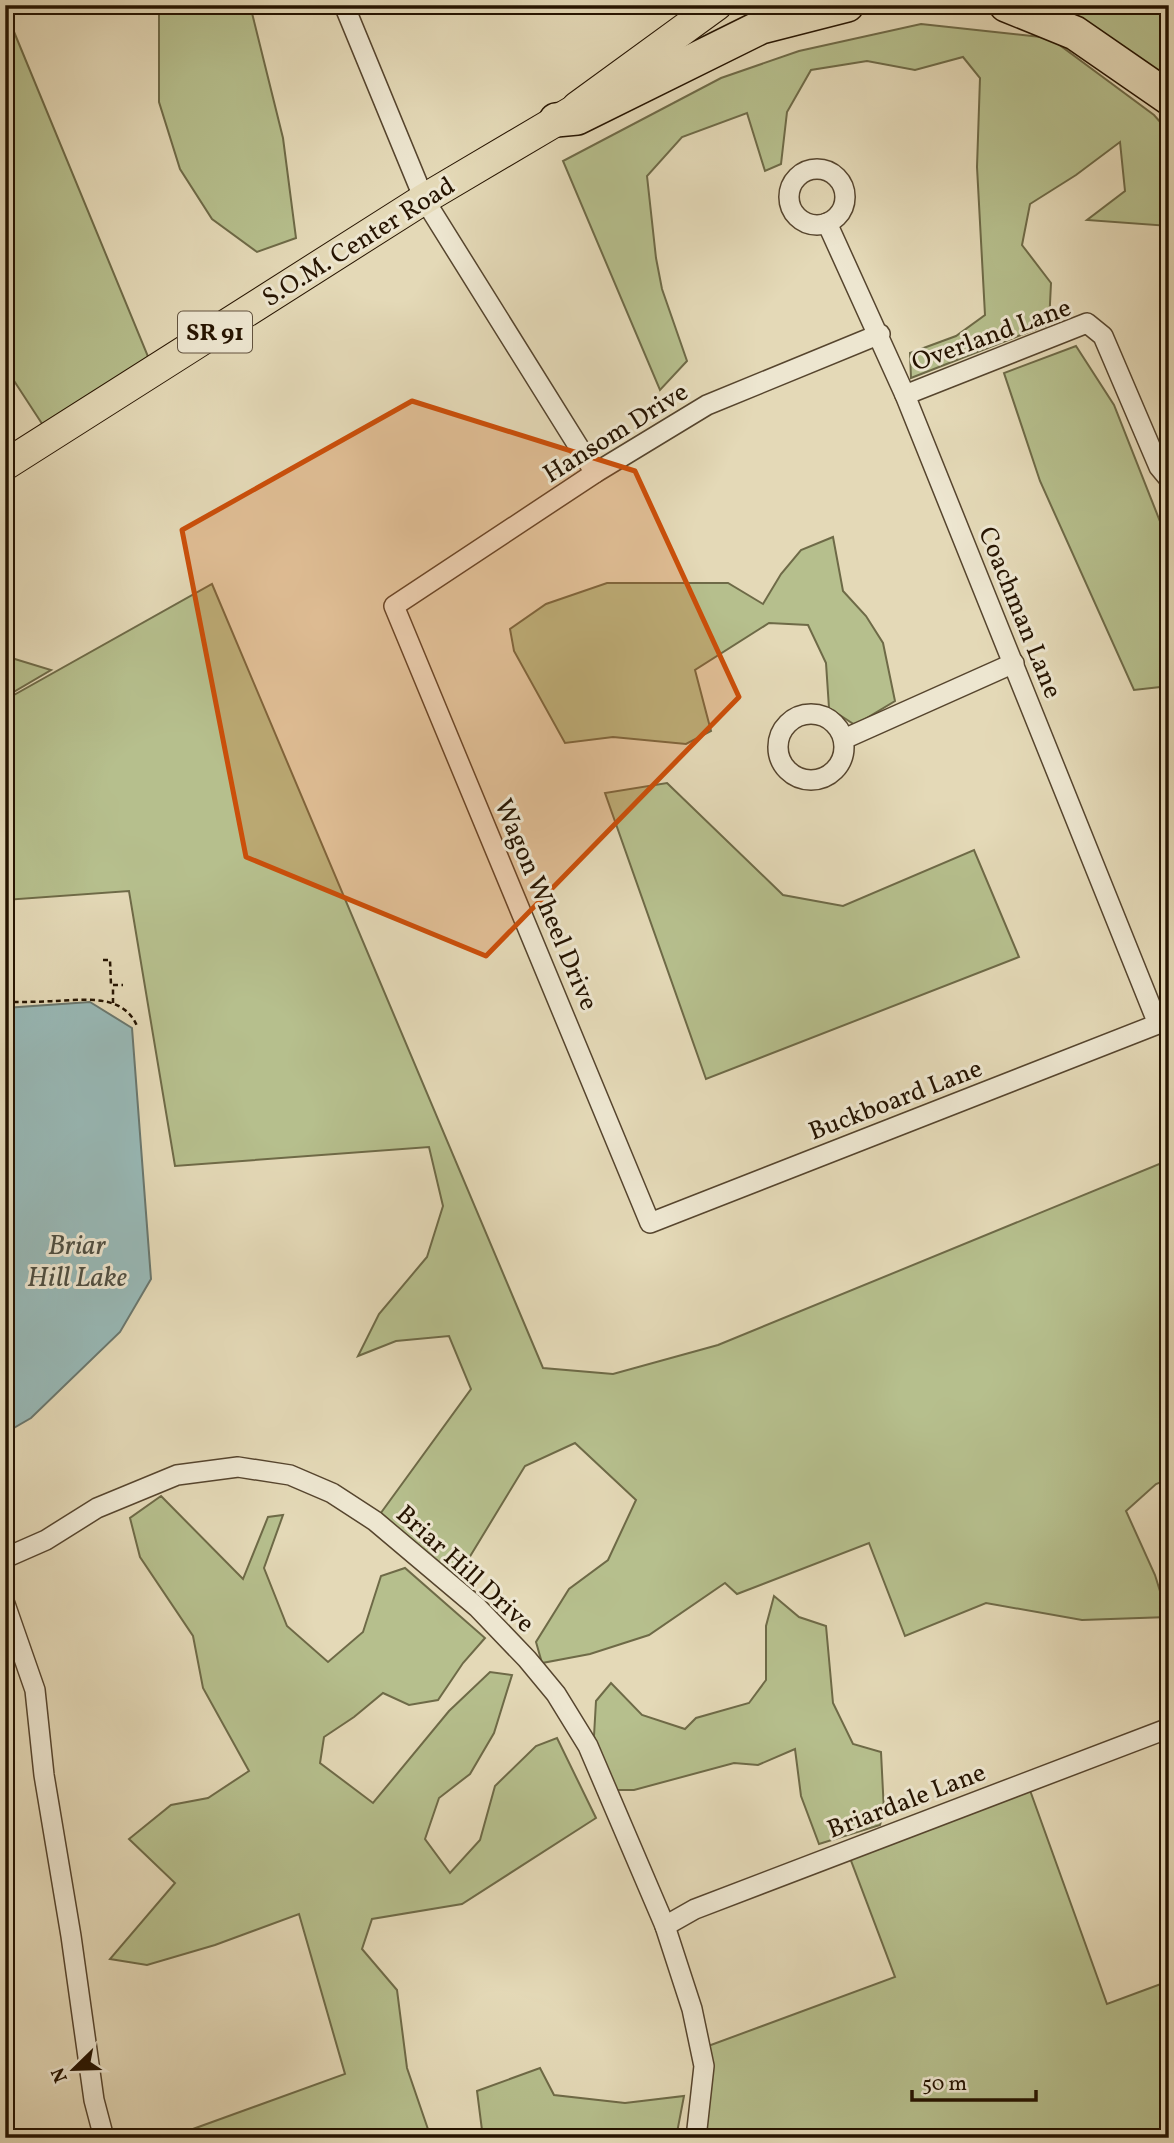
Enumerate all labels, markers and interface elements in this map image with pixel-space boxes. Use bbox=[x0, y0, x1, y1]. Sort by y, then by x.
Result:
street label: S.O.M. Center Road bbox=[256, 169, 462, 317]
street label: Overland Lane bbox=[907, 290, 1076, 381]
road number: SR 91 bbox=[178, 312, 252, 352]
street label: Hansom Drive bbox=[537, 375, 695, 493]
street label: Coachman Lane bbox=[968, 522, 1070, 704]
street label: Wagon Wheel Drive bbox=[484, 793, 606, 1016]
street label: Buckboard Lane bbox=[804, 1051, 988, 1150]
water label: Briar Hill Lake bbox=[27, 1227, 127, 1298]
street label: Briar Hill Drive bbox=[387, 1497, 542, 1642]
street label: Briardale Lane bbox=[822, 1755, 991, 1849]
north arrow bbox=[38, 2035, 108, 2104]
scale bar bbox=[912, 2059, 1036, 2103]
text: N bbox=[45, 2063, 75, 2086]
text: 50 m bbox=[922, 2070, 967, 2099]

